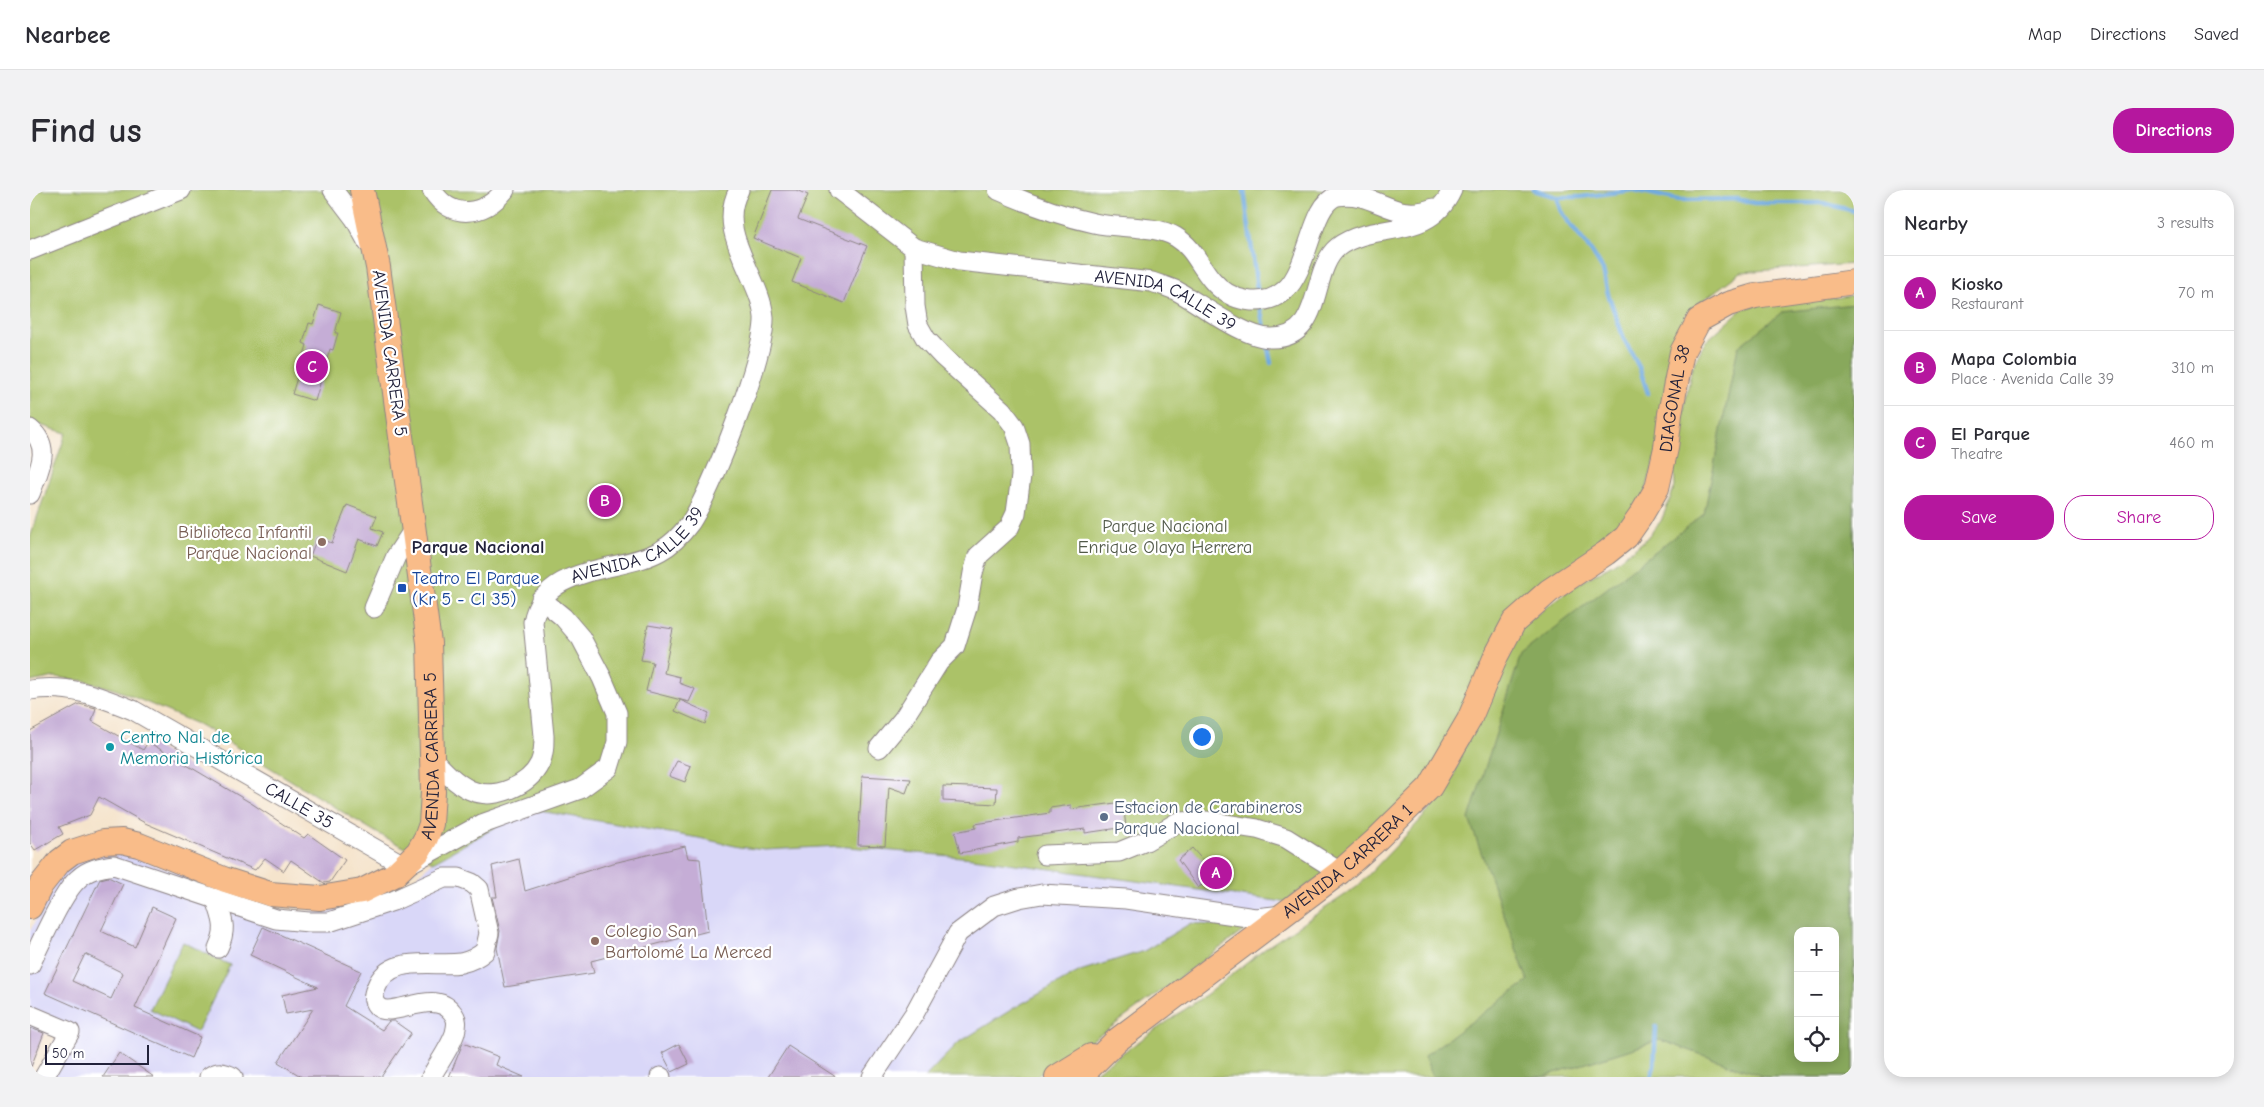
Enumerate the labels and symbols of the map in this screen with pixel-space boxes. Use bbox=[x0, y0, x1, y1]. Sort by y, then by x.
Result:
street label: AVENIDA CALLE 39 bbox=[1093, 266, 1240, 336]
street label: AVENIDA CARRERA 5 bbox=[367, 269, 412, 438]
street label: DIAGONAL 38 bbox=[1656, 341, 1695, 453]
pin: C bbox=[296, 348, 328, 386]
pin: B bbox=[589, 482, 621, 520]
street label: AVENIDA CALLE 39 bbox=[568, 503, 709, 588]
park label: Parque Nacional Enrique Olaya Herrera bbox=[1078, 516, 1252, 558]
place label: Biblioteca Infantil Parque Nacional bbox=[178, 522, 312, 564]
marker: Biblioteca Infantil Parque Nacional bbox=[316, 536, 328, 548]
district label: Parque Nacional bbox=[411, 536, 545, 558]
place label: Teatro El Parque (Kr 5 - Cl 35) bbox=[412, 568, 540, 610]
marker: Teatro El Parque (Kr 5 - Cl 35) bbox=[396, 582, 408, 594]
street label: AVENIDA CARRERA 5 bbox=[416, 672, 444, 843]
your location bbox=[1189, 724, 1215, 750]
place label: Centro Nal. de Memoria Histórica bbox=[120, 727, 263, 769]
marker: Centro Nal. de Memoria Histórica bbox=[104, 741, 116, 753]
street label: CALLE 35 bbox=[261, 778, 337, 834]
place label: Estacion de Carabineros Parque Nacional bbox=[1114, 797, 1302, 839]
street label: AVENIDA CARRERA 1 bbox=[1278, 800, 1417, 923]
marker: Estacion de Carabineros Parque Nacional bbox=[1098, 811, 1110, 823]
pin: A bbox=[1200, 854, 1232, 892]
place label: Colegio San Bartolomé La Merced bbox=[605, 921, 772, 963]
marker: Colegio San Bartolomé La Merced bbox=[589, 935, 601, 947]
scale bar bbox=[45, 1042, 149, 1065]

